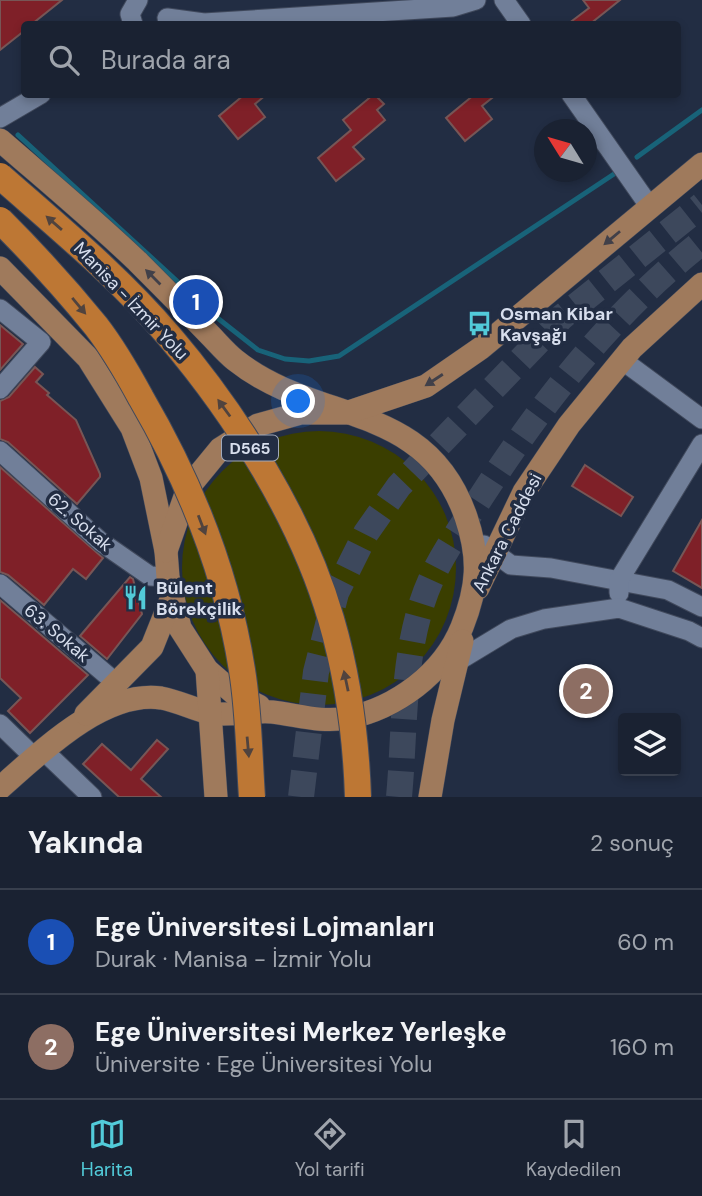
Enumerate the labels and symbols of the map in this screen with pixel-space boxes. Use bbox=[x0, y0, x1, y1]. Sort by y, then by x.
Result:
north arrow bbox=[534, 119, 597, 182]
one-way arrow bbox=[45, 215, 63, 231]
one-way arrow bbox=[603, 231, 621, 246]
street label: Manisa - İzmir Yolu bbox=[68, 237, 194, 365]
one-way arrow bbox=[145, 270, 162, 286]
pin: 1 bbox=[173, 276, 219, 328]
one-way arrow bbox=[72, 297, 87, 315]
place label: Osman Kibar Kavşağı bbox=[500, 302, 613, 347]
bus stop icon: Osman Kibar Kavşağı bbox=[466, 310, 494, 338]
one-way arrow bbox=[425, 373, 443, 387]
your location bbox=[281, 384, 315, 418]
one-way arrow bbox=[217, 399, 231, 417]
road number: D565 bbox=[222, 436, 278, 461]
street label: Ankara Caddesi bbox=[467, 469, 547, 597]
street label: 62. Sokak bbox=[42, 487, 118, 557]
one-way arrow bbox=[197, 515, 208, 536]
place label: Bülent Börekçilik bbox=[156, 576, 243, 621]
restaurant icon: Bülent Börekçilik bbox=[122, 584, 150, 612]
street label: 63. Sokak bbox=[19, 598, 95, 668]
pin: 2 bbox=[563, 665, 609, 717]
one-way arrow bbox=[340, 670, 351, 692]
one-way arrow bbox=[243, 736, 254, 758]

